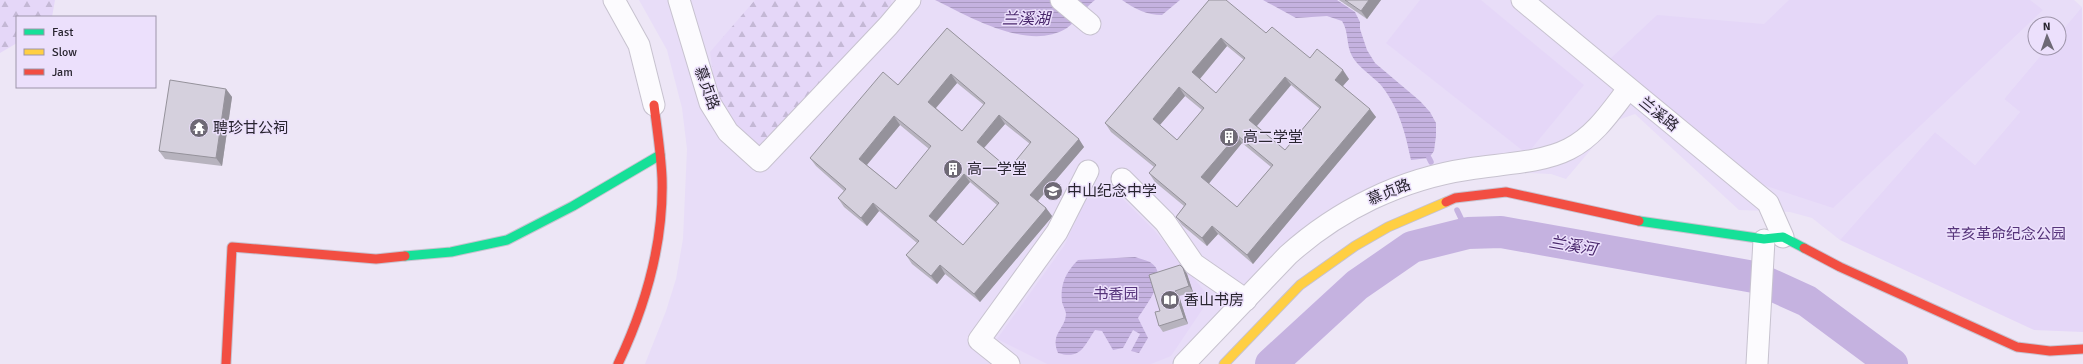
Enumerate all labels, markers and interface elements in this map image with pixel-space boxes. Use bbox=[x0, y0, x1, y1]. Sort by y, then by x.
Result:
water label: 兰溪湖 bbox=[1002, 9, 1053, 29]
legend bbox=[16, 16, 156, 88]
north arrow bbox=[2027, 16, 2067, 56]
text: N bbox=[2043, 20, 2051, 33]
text: Fast bbox=[52, 25, 73, 40]
text: Slow bbox=[52, 45, 77, 60]
street label: 慕贞路 bbox=[691, 64, 723, 112]
text: Jam bbox=[52, 65, 73, 80]
street label: 兰溪路 bbox=[1636, 93, 1682, 135]
temple icon: 聘珍甘公祠 bbox=[188, 117, 210, 139]
place label: 聘珍甘公祠 bbox=[213, 119, 288, 137]
building icon: 高二学堂 bbox=[1218, 126, 1240, 148]
place label: 高二学堂 bbox=[1243, 128, 1303, 146]
building icon: 高一学堂 bbox=[942, 158, 964, 180]
place label: 高一学堂 bbox=[967, 160, 1027, 178]
street label: 慕贞路 bbox=[1365, 175, 1413, 209]
school or university icon: 中山纪念中学 bbox=[1042, 180, 1064, 202]
place label: 中山纪念中学 bbox=[1067, 182, 1157, 200]
park label: 辛亥革命纪念公园 bbox=[1946, 225, 2066, 243]
water label: 兰溪河 bbox=[1547, 232, 1601, 261]
park label: 书香园 bbox=[1093, 285, 1139, 303]
library icon: 香山书房 bbox=[1159, 289, 1181, 311]
place label: 香山书房 bbox=[1184, 291, 1244, 309]

